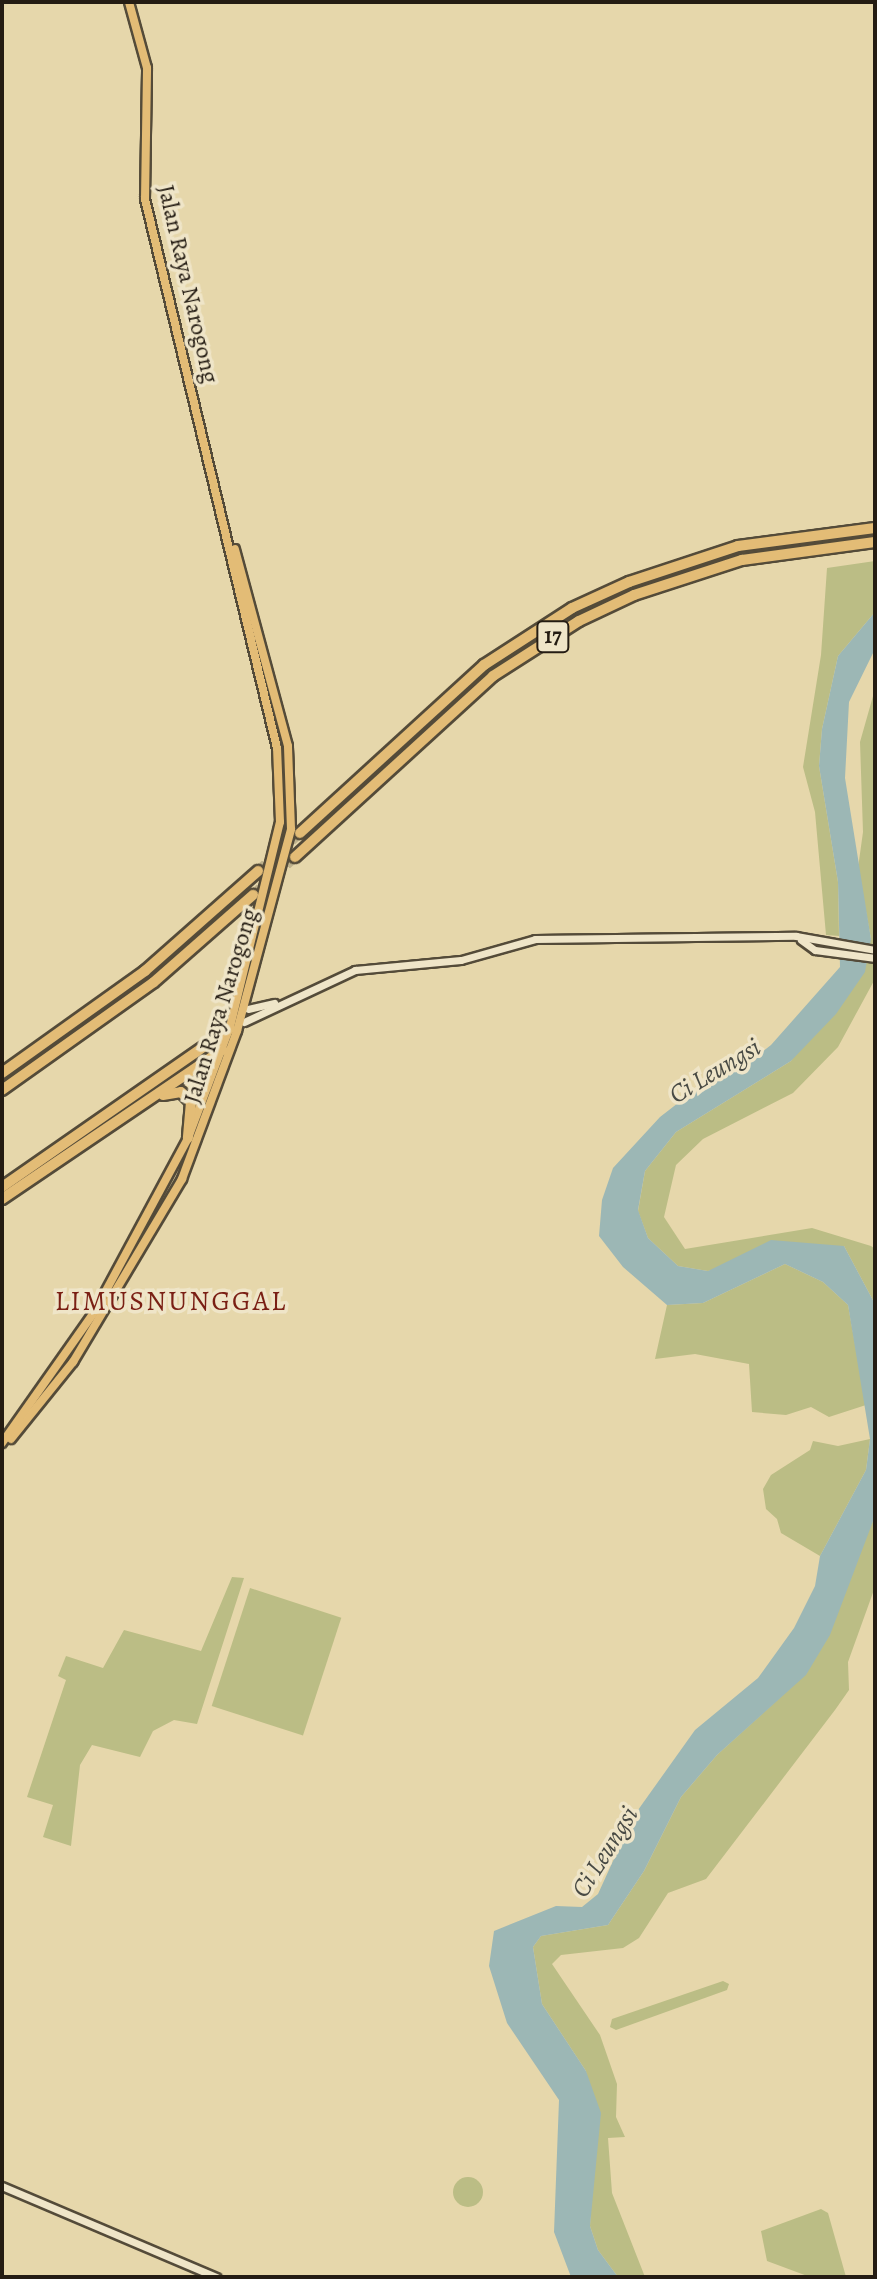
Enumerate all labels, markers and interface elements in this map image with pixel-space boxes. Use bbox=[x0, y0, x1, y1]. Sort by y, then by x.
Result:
street label: Jalan Raya Narogong bbox=[151, 182, 225, 386]
road number: 17 bbox=[535, 619, 571, 655]
street label: Jalan Raya Narogong bbox=[178, 905, 264, 1107]
water label: Ci Leungsi bbox=[664, 1032, 766, 1110]
district label: LIMUSNUNGGAL bbox=[55, 1284, 287, 1318]
water label: Ci Leungsi bbox=[565, 1801, 645, 1903]

